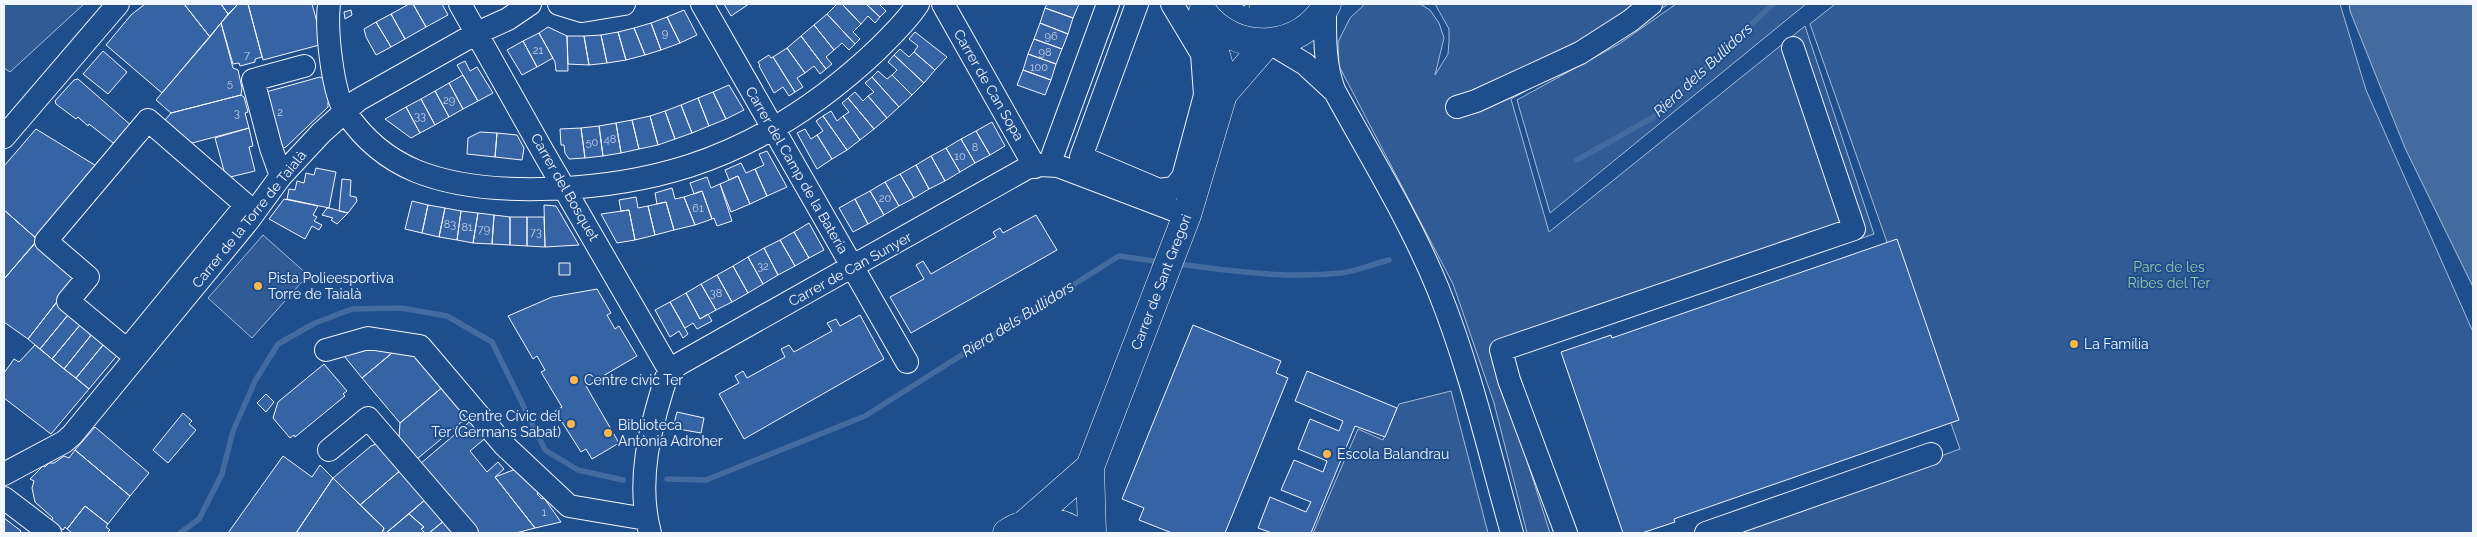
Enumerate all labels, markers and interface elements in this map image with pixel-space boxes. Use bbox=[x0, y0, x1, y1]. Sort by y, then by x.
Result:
water label: Riera dels Bullidors bbox=[1650, 19, 1756, 121]
house number: 9 bbox=[662, 27, 668, 40]
street label: Carrer de Can Sopa bbox=[951, 27, 1027, 143]
house number: 96 bbox=[1044, 30, 1058, 43]
house number: 21 bbox=[533, 44, 544, 57]
house number: 98 bbox=[1039, 46, 1051, 59]
house number: 7 bbox=[244, 49, 250, 62]
house number: 100 bbox=[1030, 61, 1048, 74]
house number: 5 bbox=[227, 77, 233, 90]
street label: Carrer del Camp de la Bateria bbox=[743, 84, 851, 256]
house number: 29 bbox=[443, 94, 455, 107]
house number: 2 bbox=[277, 106, 283, 119]
house number: 3 bbox=[234, 107, 240, 120]
house number: 33 bbox=[414, 110, 426, 123]
street label: Carrer del Bosquet bbox=[528, 130, 602, 244]
house number: 48 bbox=[604, 133, 616, 146]
house number: 50 bbox=[586, 136, 599, 149]
house number: 8 bbox=[972, 141, 978, 154]
street label: Carrer de la Torre de Taialà bbox=[189, 147, 309, 291]
house number: 10 bbox=[954, 150, 966, 163]
house number: 20 bbox=[879, 192, 891, 205]
house number: 61 bbox=[692, 202, 704, 215]
street label: Carrer de Sant Gregori bbox=[1128, 212, 1194, 352]
house number: 83 bbox=[444, 218, 456, 231]
house number: 81 bbox=[461, 221, 473, 234]
house number: 79 bbox=[478, 223, 490, 236]
house number: 73 bbox=[530, 226, 542, 239]
street label: Carrer de Can Sunyer bbox=[786, 229, 914, 309]
park label: Parc de les Ribes del Ter bbox=[2128, 259, 2211, 291]
house number: 32 bbox=[757, 260, 769, 273]
place label: Pista Polieesportiva Torre de Taialà bbox=[268, 270, 394, 302]
water label: Riera dels Bullidors bbox=[959, 277, 1077, 361]
marker: Pista Polieesportiva Torre de Taialà bbox=[252, 280, 264, 292]
house number: 38 bbox=[710, 287, 722, 300]
place label: La Família bbox=[2084, 336, 2149, 352]
marker: La Família bbox=[2068, 338, 2080, 350]
place label: Centre cívic Ter bbox=[584, 372, 683, 388]
marker: Centre cívic Ter bbox=[568, 374, 580, 386]
place label: Centre Cívic del Ter (Germans Sabat) bbox=[431, 408, 561, 440]
place label: Biblioteca Antònia Adroher bbox=[618, 417, 723, 449]
marker: Centre Cívic del Ter (Germans Sabat) bbox=[565, 418, 577, 430]
marker: Biblioteca Antònia Adroher bbox=[602, 427, 614, 439]
place label: Escola Balandrau bbox=[1337, 446, 1449, 462]
marker: Escola Balandrau bbox=[1321, 448, 1333, 460]
house number: 1 bbox=[542, 506, 547, 519]

